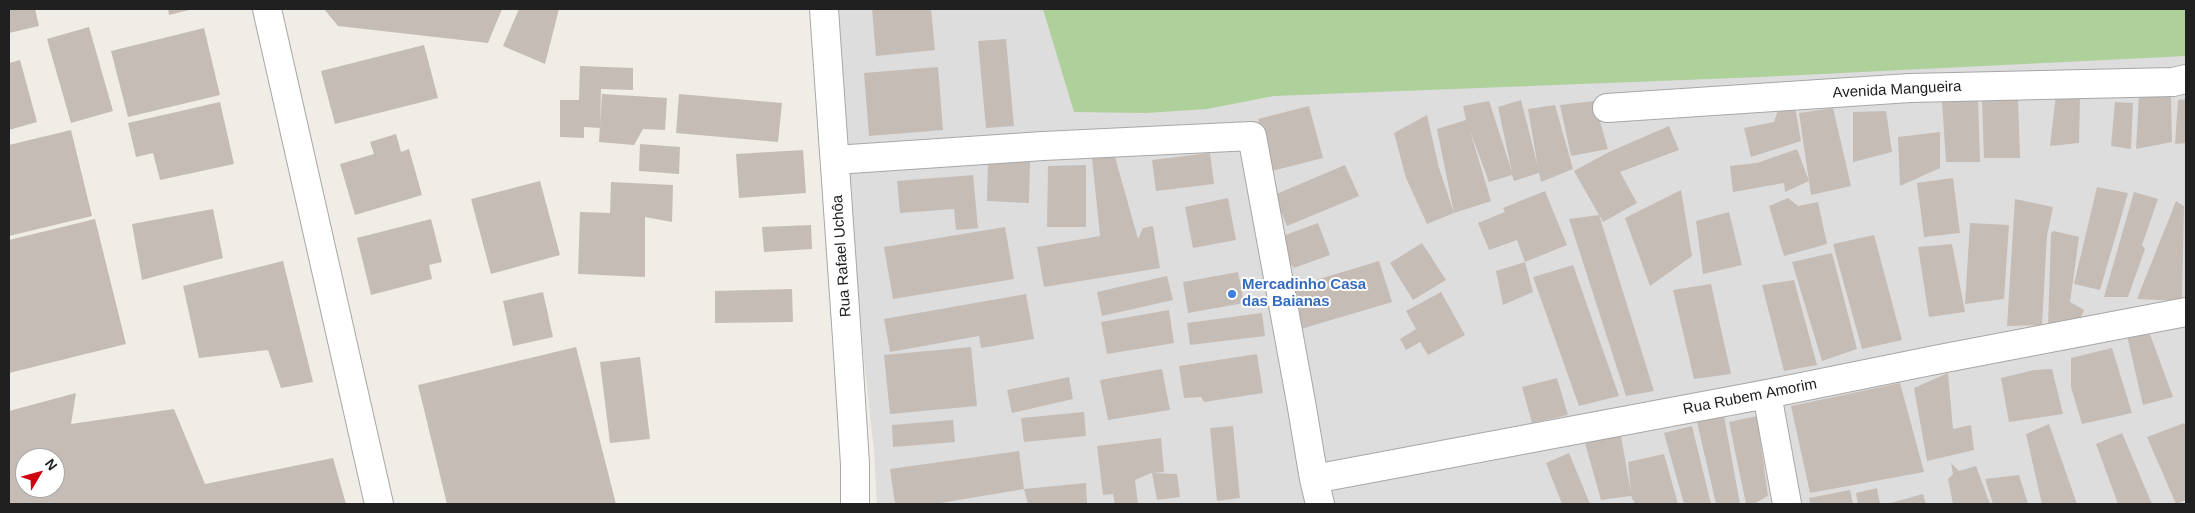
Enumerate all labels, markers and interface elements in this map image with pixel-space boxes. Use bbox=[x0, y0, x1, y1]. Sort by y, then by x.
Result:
street label: Avenida Mangueira bbox=[1832, 78, 1962, 102]
street label: Rua Rafael Uchôa bbox=[829, 194, 855, 318]
place label: Mercadinho Casa das Baianas bbox=[1242, 276, 1366, 311]
marker: Mercadinho Casa das Baianas bbox=[1226, 288, 1238, 300]
street label: Rua Rubem Amorim bbox=[1682, 375, 1818, 419]
north arrow bbox=[15, 448, 65, 498]
text: N bbox=[42, 456, 61, 473]

